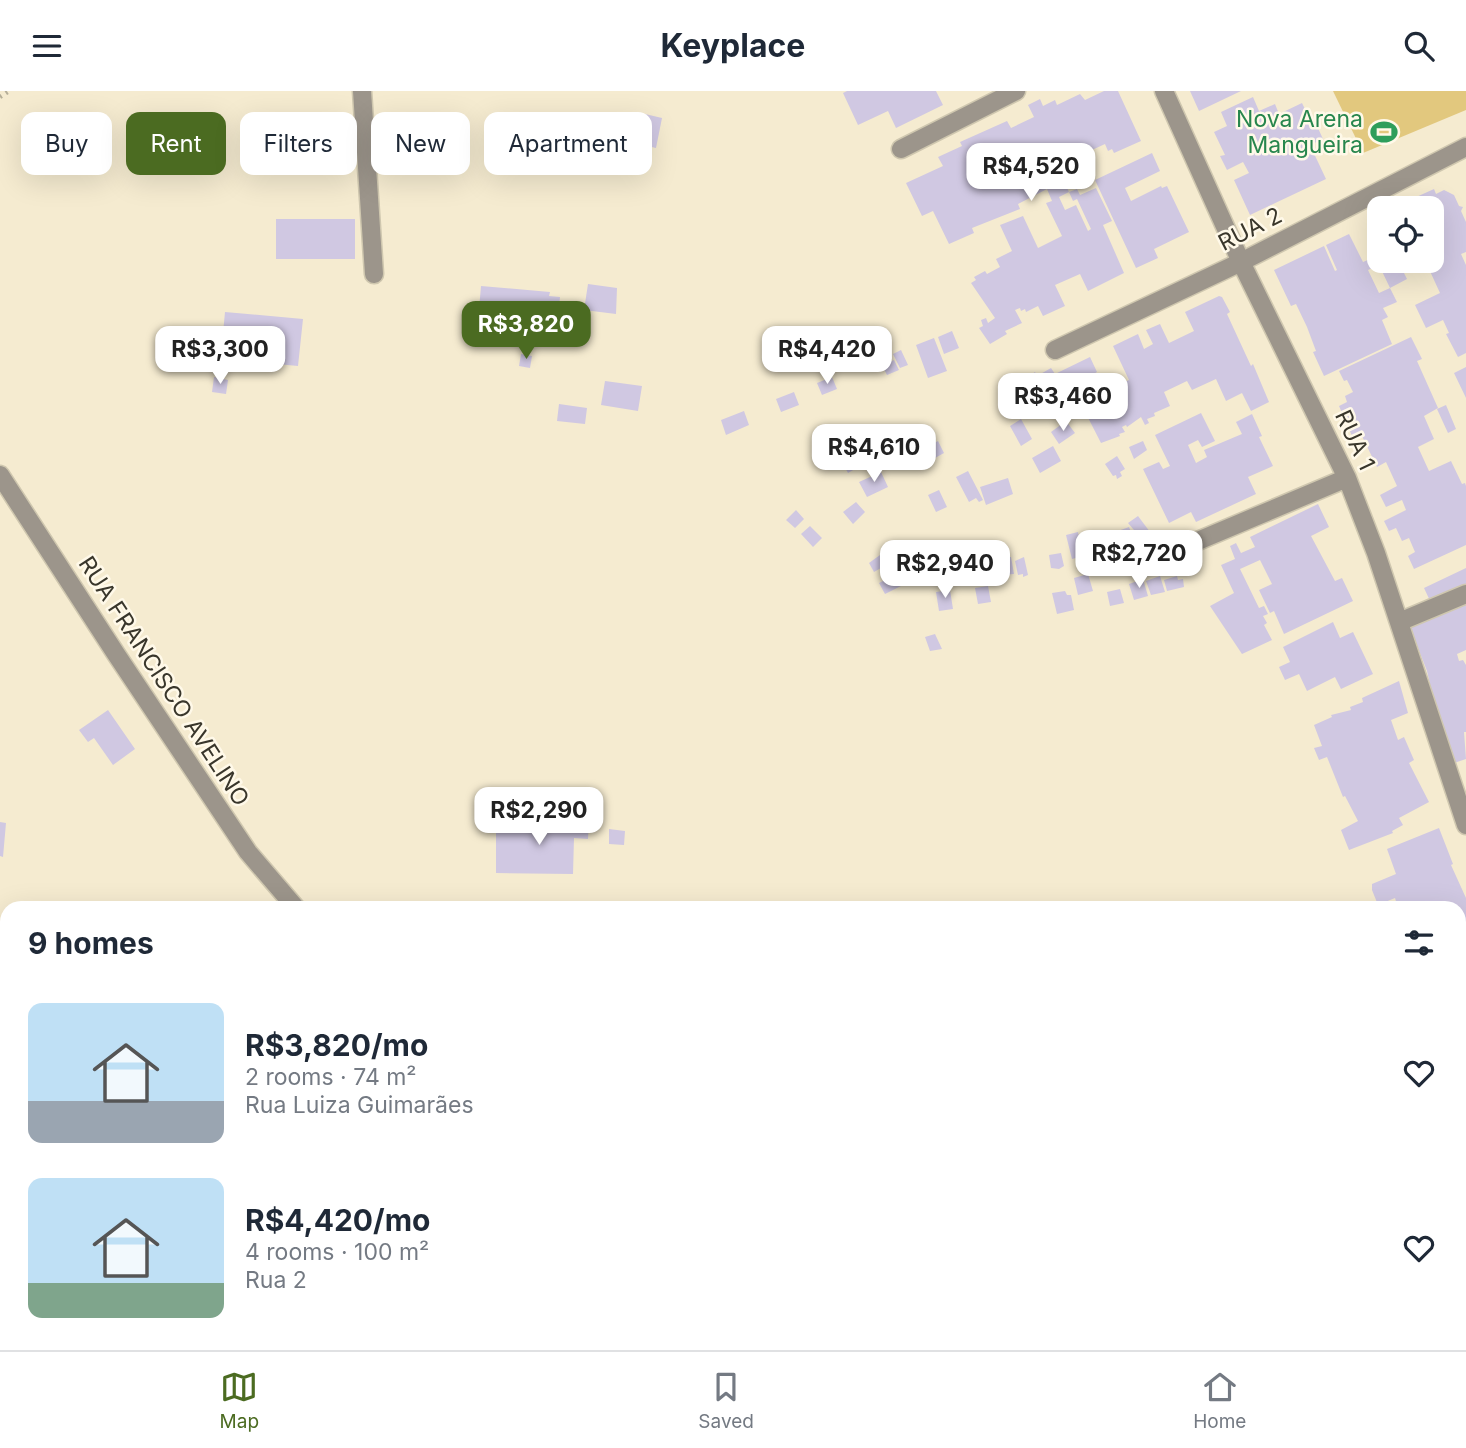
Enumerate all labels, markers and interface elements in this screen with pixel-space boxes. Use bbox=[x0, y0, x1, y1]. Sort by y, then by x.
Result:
text: Keyplace bbox=[661, 26, 805, 65]
icon: menu bbox=[28, 27, 66, 65]
icon: search bbox=[1400, 27, 1438, 65]
place label: Nova Arena Mangueira bbox=[1236, 105, 1363, 159]
chip: Buy bbox=[21, 112, 112, 175]
chip: Rent bbox=[126, 112, 226, 175]
chip: Filters bbox=[240, 112, 357, 175]
chip: New bbox=[371, 112, 470, 175]
chip: Apartment bbox=[484, 112, 652, 175]
sports icon: Nova Arena Mangueira bbox=[1369, 117, 1399, 147]
pin: R$4,520 bbox=[966, 143, 1096, 203]
text: R$4,520 bbox=[982, 152, 1080, 180]
map controls bbox=[1367, 196, 1444, 273]
button: locate bbox=[1367, 196, 1444, 273]
street label: RUA 2 bbox=[1213, 201, 1287, 257]
pin: R$3,820 bbox=[461, 301, 591, 361]
text: R$3,820 bbox=[478, 310, 574, 338]
pin: R$3,300 bbox=[155, 327, 285, 386]
pin: R$4,420 bbox=[762, 327, 892, 386]
text: R$3,300 bbox=[171, 335, 269, 363]
text: R$4,420 bbox=[778, 335, 876, 363]
pin: R$3,460 bbox=[998, 373, 1128, 433]
text: R$3,460 bbox=[1014, 382, 1112, 410]
street label: RUA 1 bbox=[1329, 405, 1381, 475]
pin: R$4,610 bbox=[809, 425, 939, 484]
text: R$4,610 bbox=[828, 433, 920, 461]
pin: R$2,720 bbox=[1074, 531, 1204, 590]
text: R$2,720 bbox=[1091, 539, 1187, 567]
pin: R$2,940 bbox=[880, 540, 1010, 600]
text: R$2,940 bbox=[896, 549, 994, 577]
street label: RUA FRANCISCO AVELINO bbox=[73, 551, 255, 811]
pin: R$2,290 bbox=[474, 787, 604, 847]
text: R$2,290 bbox=[490, 796, 588, 824]
icon: filters bbox=[1400, 924, 1438, 962]
text: 9 homes bbox=[28, 925, 154, 961]
text: R$3,820/mo bbox=[245, 1027, 428, 1063]
icon: home bbox=[84, 1031, 168, 1115]
icon: heart bbox=[1400, 1054, 1438, 1092]
text: 2 rooms · 74 m² bbox=[245, 1063, 417, 1091]
text: Rua Luiza Guimarães bbox=[245, 1091, 474, 1119]
text: R$4,420/mo bbox=[245, 1202, 430, 1238]
icon: home bbox=[84, 1206, 168, 1290]
icon: heart bbox=[1400, 1229, 1438, 1267]
text: 4 rooms · 100 m² bbox=[245, 1238, 429, 1266]
text: Rua 2 bbox=[245, 1266, 307, 1294]
tab: Map bbox=[220, 1368, 259, 1433]
tab: Saved bbox=[698, 1368, 754, 1433]
tab: Home bbox=[1193, 1368, 1246, 1433]

